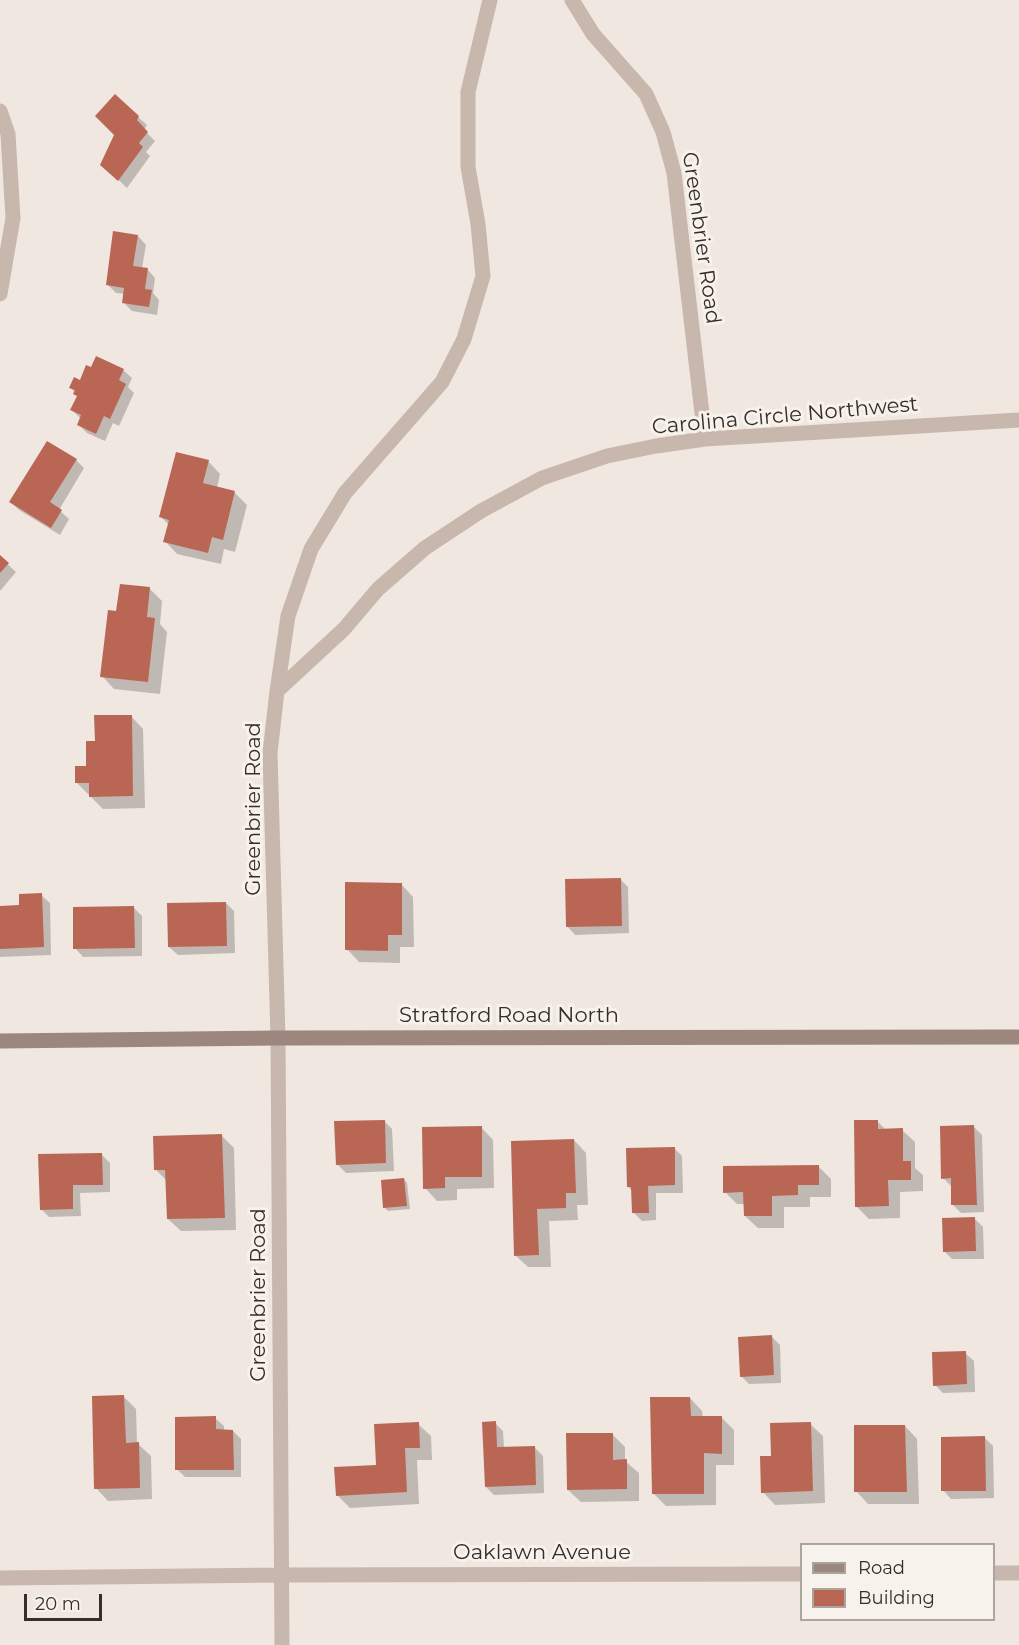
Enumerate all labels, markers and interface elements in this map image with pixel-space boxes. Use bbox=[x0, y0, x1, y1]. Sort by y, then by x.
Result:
street label: Greenbrier Road bbox=[676, 150, 726, 326]
street label: Carolina Circle Northwest bbox=[651, 392, 919, 440]
street label: Greenbrier Road bbox=[241, 722, 267, 896]
street label: Stratford Road North bbox=[399, 1003, 619, 1029]
street label: Greenbrier Road bbox=[246, 1208, 272, 1382]
street label: Oaklawn Avenue bbox=[453, 1540, 631, 1566]
legend bbox=[800, 1543, 995, 1621]
text: Road bbox=[858, 1557, 905, 1579]
scale bar bbox=[27, 1582, 105, 1620]
text: Building bbox=[858, 1587, 935, 1609]
text: 20 m bbox=[35, 1593, 81, 1615]

